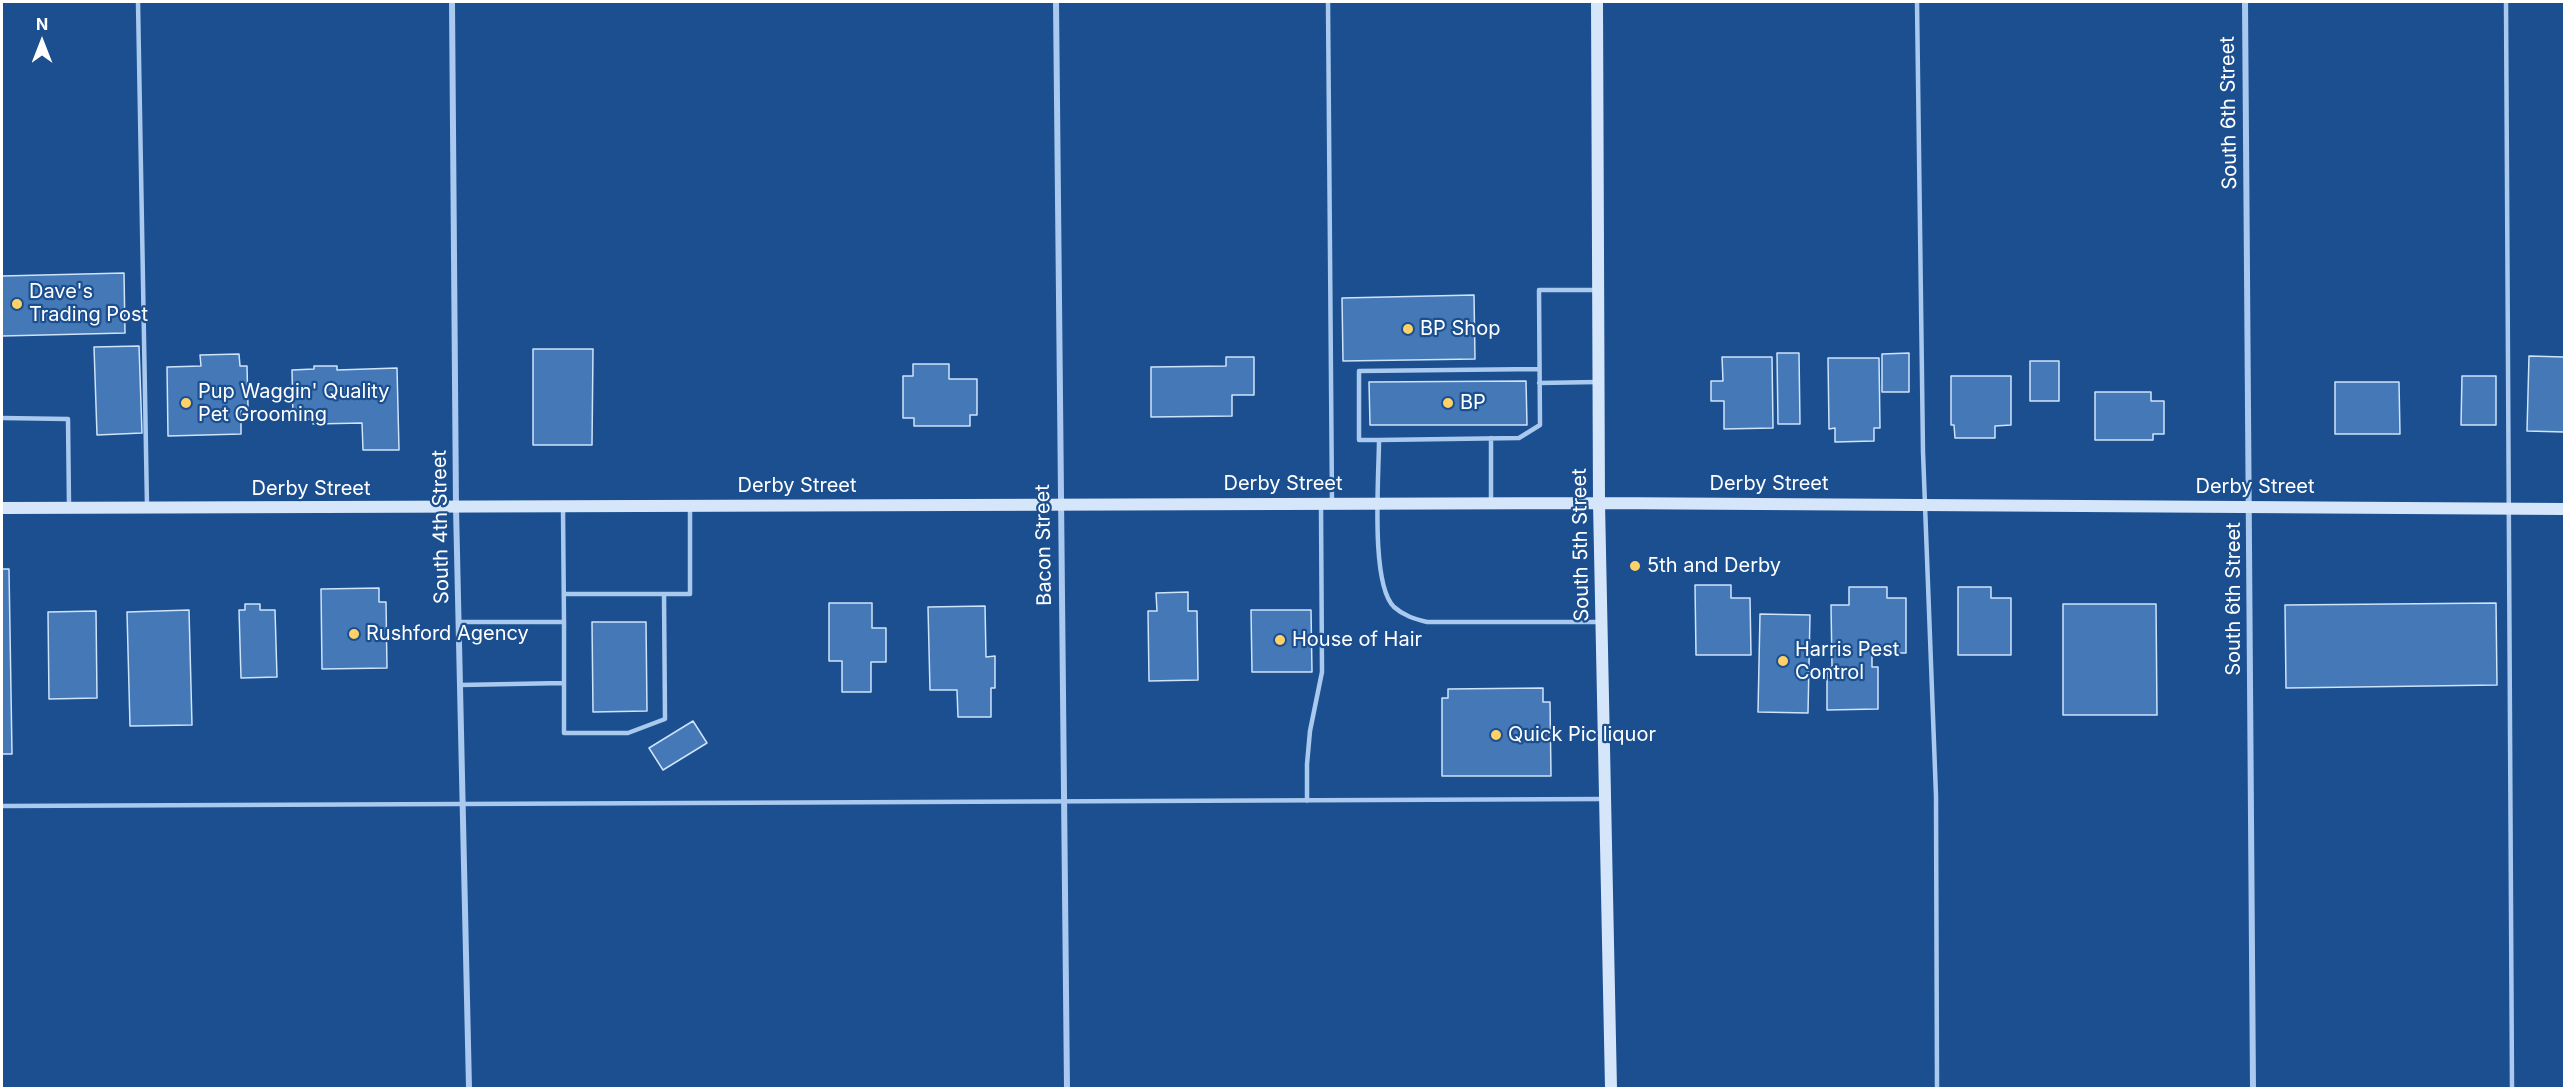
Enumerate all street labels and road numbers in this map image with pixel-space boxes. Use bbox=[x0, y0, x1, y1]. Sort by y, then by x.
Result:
street label: South 6th Street bbox=[2216, 36, 2242, 190]
street label: South 4th Street bbox=[428, 450, 454, 604]
street label: South 5th Street bbox=[1568, 468, 1594, 622]
street label: Derby Street bbox=[1223, 472, 1343, 496]
street label: Derby Street bbox=[1709, 472, 1829, 496]
street label: Derby Street bbox=[737, 474, 857, 498]
street label: Derby Street bbox=[2195, 475, 2315, 499]
street label: Derby Street bbox=[251, 477, 371, 501]
street label: Bacon Street bbox=[1031, 484, 1057, 606]
street label: South 6th Street bbox=[2222, 522, 2246, 676]

